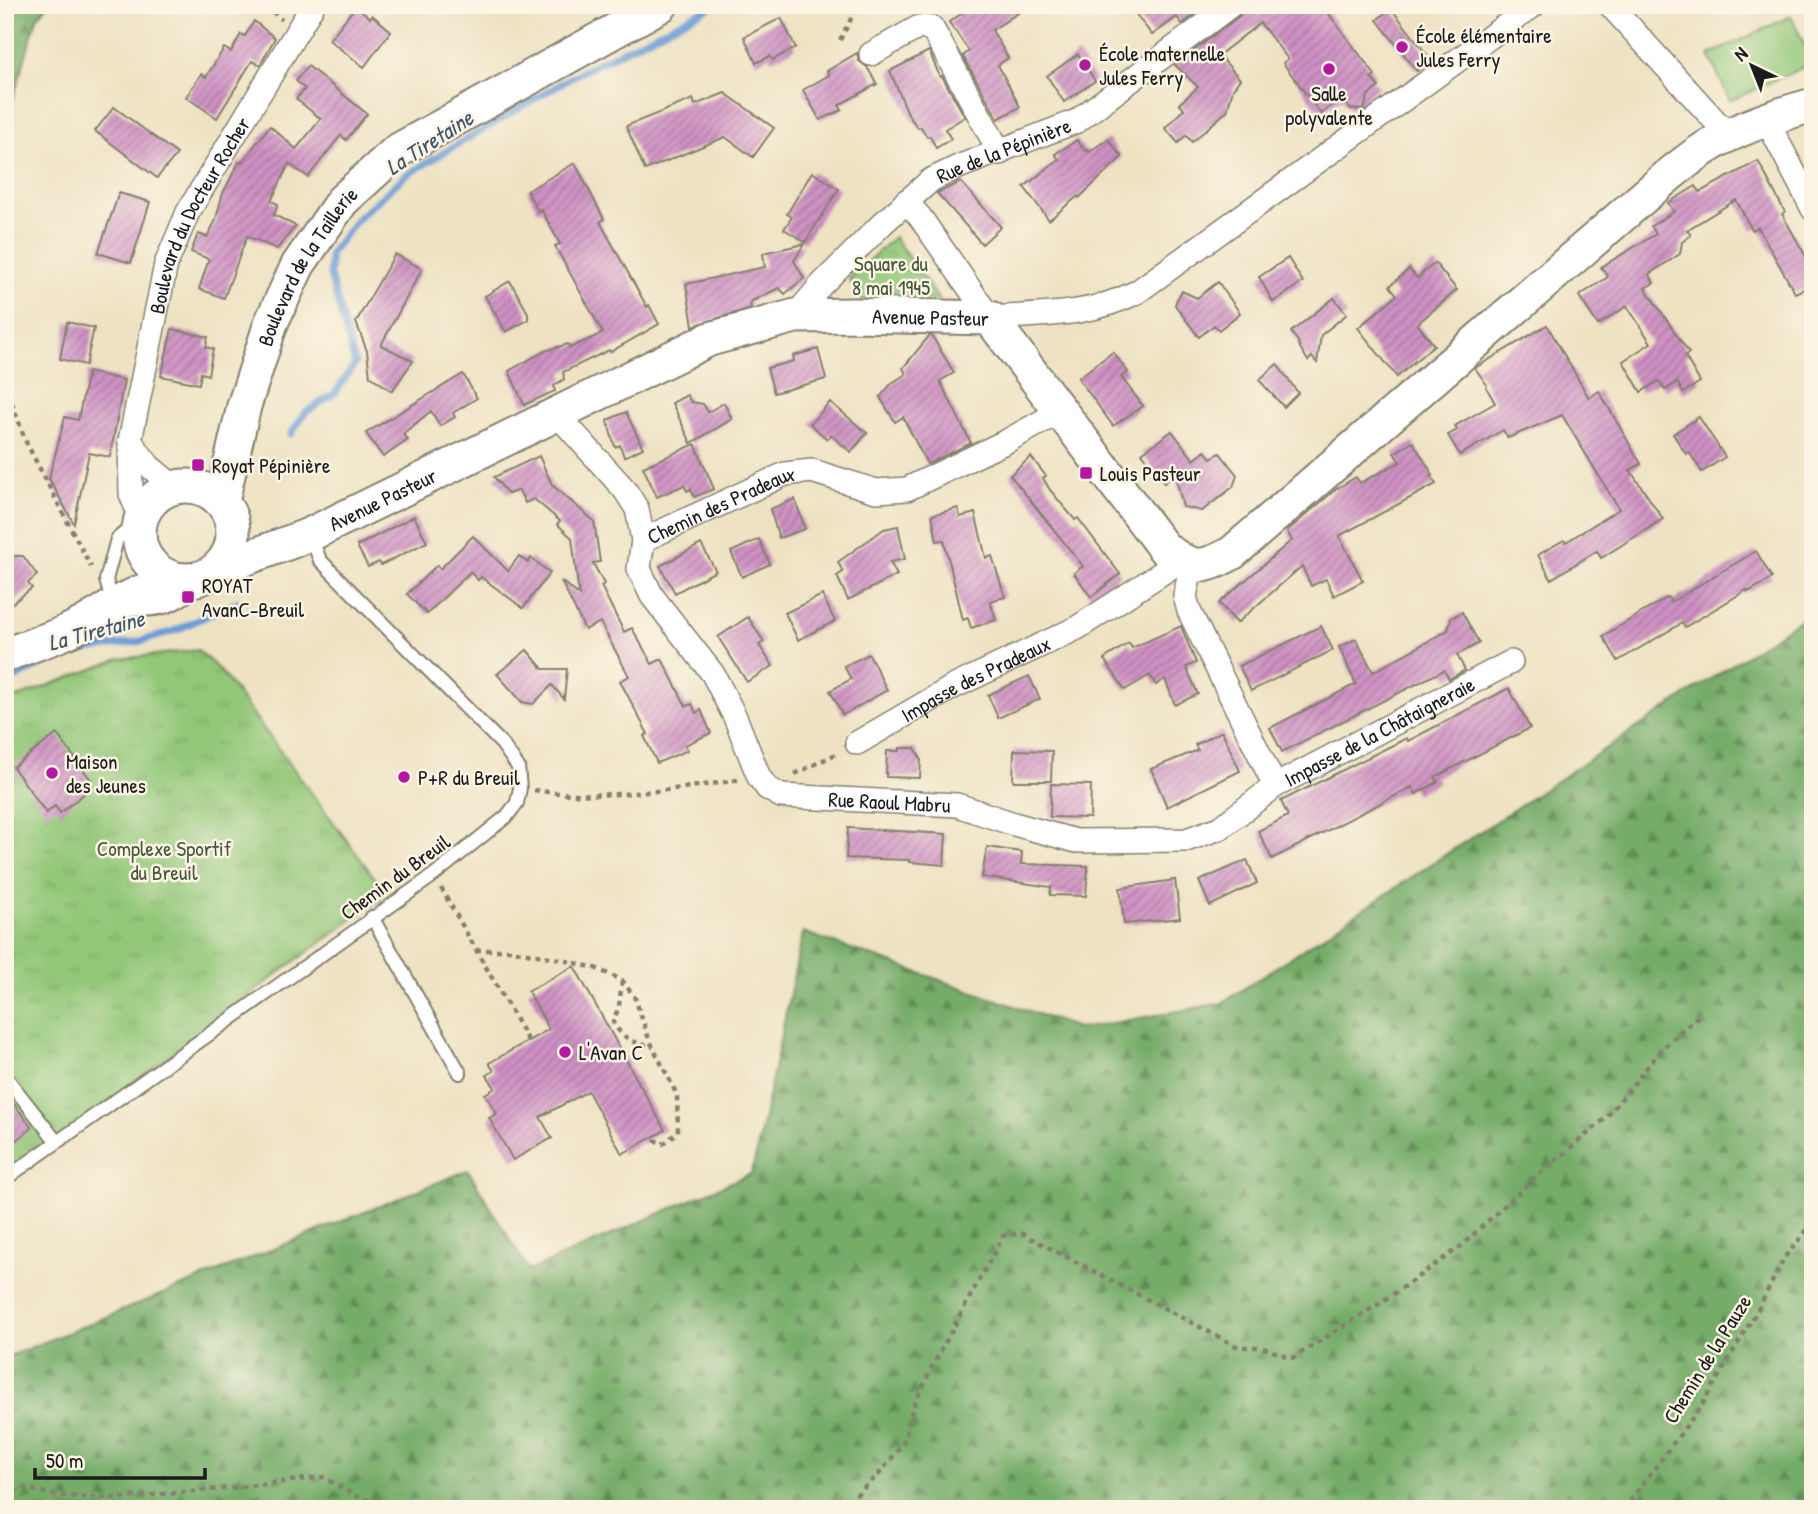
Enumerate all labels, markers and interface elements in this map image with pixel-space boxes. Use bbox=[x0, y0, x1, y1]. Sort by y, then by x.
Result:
place label: École élémentaire Jules Ferry bbox=[1416, 21, 1552, 74]
north arrow bbox=[1716, 32, 1786, 102]
place label: École maternelle Jules Ferry bbox=[1099, 39, 1225, 92]
marker: École élémentaire Jules Ferry bbox=[1394, 39, 1410, 55]
text: N bbox=[1728, 41, 1753, 67]
marker: École maternelle Jules Ferry bbox=[1077, 57, 1093, 73]
marker: Salle polyvalente bbox=[1321, 61, 1337, 77]
place label: Salle polyvalente bbox=[1285, 79, 1373, 132]
water label: La Tiretaine bbox=[379, 102, 479, 182]
street label: Rue de la Pépinière bbox=[931, 110, 1075, 190]
street label: Boulevard du Docteur Rocher bbox=[142, 111, 257, 316]
street label: Boulevard de la Taillerie bbox=[250, 180, 364, 350]
park label: Square du 8 mai 1945 bbox=[852, 249, 930, 302]
street label: Avenue Pasteur bbox=[872, 301, 989, 332]
place label: Royat Pépinière bbox=[212, 451, 330, 480]
marker: Royat Pépinière bbox=[190, 457, 206, 473]
street label: Chemin des Pradeaux bbox=[642, 459, 796, 551]
place label: Louis Pasteur bbox=[1100, 459, 1201, 488]
street label: Avenue Pasteur bbox=[324, 460, 441, 538]
marker: Louis Pasteur bbox=[1078, 465, 1094, 481]
place label: ROYAT AvanC-Breuil bbox=[202, 571, 305, 624]
marker: ROYAT AvanC-Breuil bbox=[180, 589, 196, 605]
water label: La Tiretaine bbox=[44, 602, 148, 658]
street label: Impasse des Pradeaux bbox=[895, 628, 1055, 729]
street label: Impasse de la Châtaigneraie bbox=[1279, 669, 1480, 793]
place label: Maison des Jeunes bbox=[66, 747, 146, 800]
place label: P+R du Breuil bbox=[418, 763, 520, 792]
marker: Maison des Jeunes bbox=[44, 765, 60, 781]
marker: P+R du Breuil bbox=[396, 769, 412, 785]
street label: Rue Raoul Mabru bbox=[828, 784, 952, 819]
street label: Chemin du Breuil bbox=[334, 827, 456, 927]
park label: Complexe Sportif du Breuil bbox=[97, 834, 232, 887]
place label: L'Avan C bbox=[579, 1038, 643, 1067]
marker: L'Avan C bbox=[557, 1044, 573, 1060]
street label: Chemin de la Pauze bbox=[1656, 1289, 1758, 1429]
scale bar bbox=[35, 1437, 205, 1481]
text: 50 m bbox=[46, 1446, 83, 1475]

